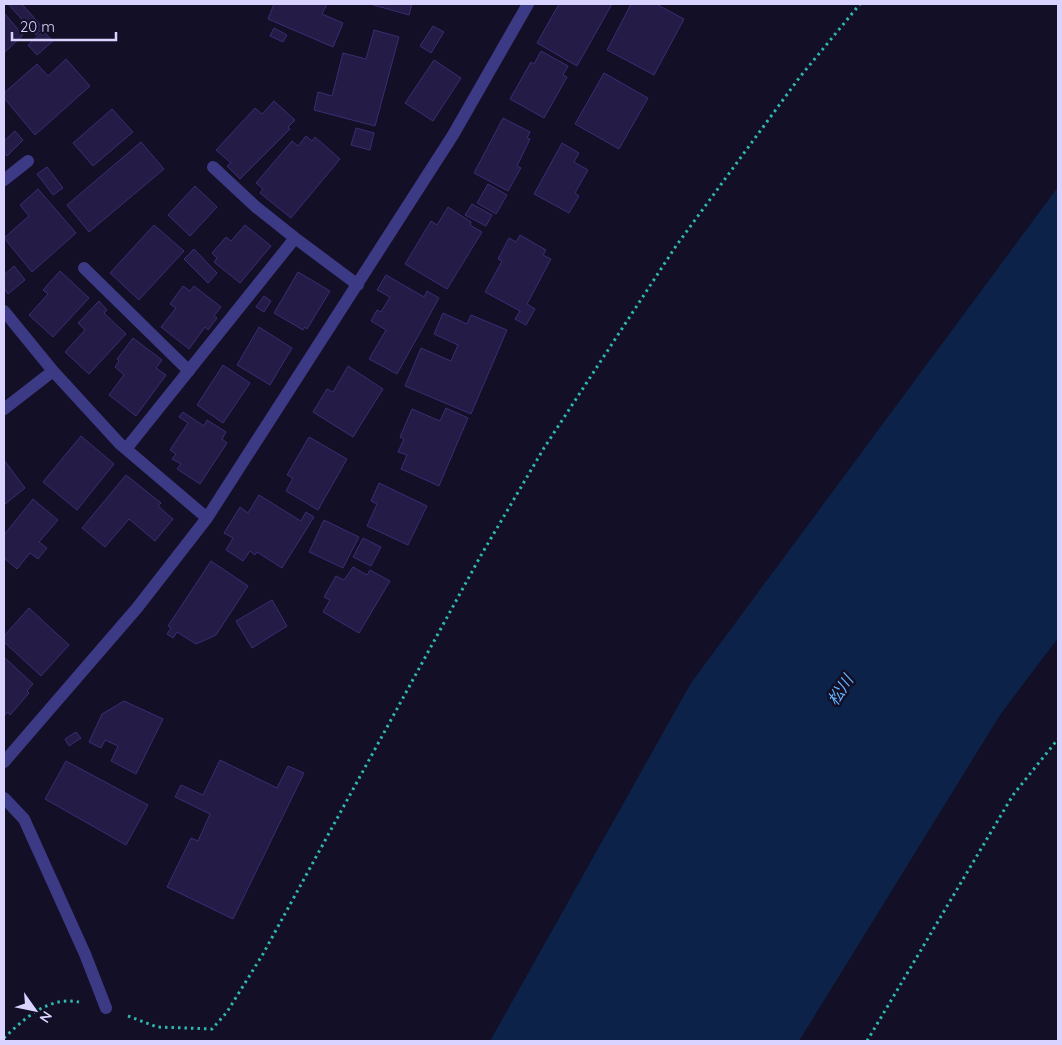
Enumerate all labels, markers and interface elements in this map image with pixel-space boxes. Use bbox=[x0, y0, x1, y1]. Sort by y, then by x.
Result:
scale bar bbox=[12, 10, 116, 42]
text: 20 m bbox=[20, 17, 55, 36]
water label: 松川 bbox=[823, 669, 858, 709]
north arrow bbox=[10, 985, 60, 1035]
text: N bbox=[36, 1008, 56, 1026]

